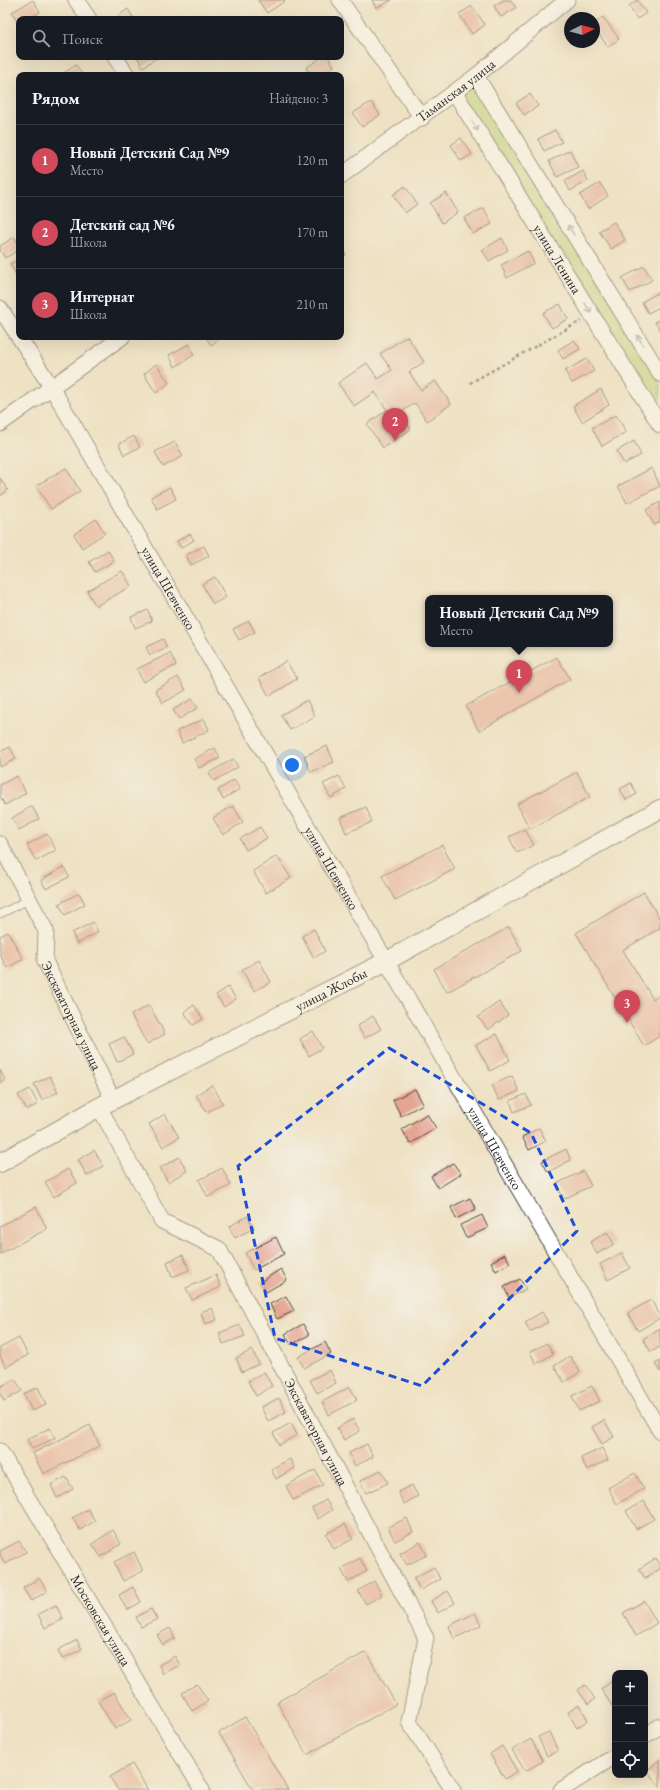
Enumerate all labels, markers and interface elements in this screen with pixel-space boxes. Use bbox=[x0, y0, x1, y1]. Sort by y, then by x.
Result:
north arrow bbox=[564, 12, 600, 48]
search box bbox=[16, 16, 344, 60]
icon: search bbox=[30, 27, 52, 49]
text: Поиск bbox=[62, 29, 103, 48]
street label: Таманская улица bbox=[413, 55, 499, 126]
text: Рядом bbox=[32, 87, 80, 109]
text: Найдено: 3 bbox=[269, 90, 328, 107]
one-way arrow bbox=[471, 120, 479, 131]
text: Новый Детский Сад №9 bbox=[70, 143, 229, 162]
text: 1 bbox=[42, 152, 48, 169]
text: 120 m bbox=[297, 152, 328, 169]
text: Место bbox=[70, 162, 103, 179]
text: Детский сад №6 bbox=[70, 215, 175, 234]
street label: улица Ленина bbox=[529, 221, 586, 297]
text: 2 bbox=[42, 224, 48, 241]
text: 170 m bbox=[297, 224, 328, 241]
one-way arrow bbox=[567, 224, 575, 236]
text: Школа bbox=[70, 234, 107, 251]
text: Интернат bbox=[70, 287, 134, 306]
text: 3 bbox=[42, 296, 48, 313]
text: 210 m bbox=[297, 296, 328, 313]
one-way arrow bbox=[584, 302, 592, 313]
text: Школа bbox=[70, 306, 107, 323]
one-way arrow bbox=[635, 334, 643, 346]
pin: 2 bbox=[382, 408, 408, 441]
street label: улица Шевченко bbox=[137, 543, 200, 633]
popup bbox=[425, 595, 613, 647]
text: Новый Детский Сад №9 bbox=[439, 603, 599, 622]
text: Место bbox=[439, 622, 473, 639]
pin: 1 bbox=[506, 660, 532, 693]
your location bbox=[282, 755, 302, 775]
street label: улица Шевченко bbox=[300, 823, 363, 913]
street label: Экскаваторная улица bbox=[37, 958, 106, 1073]
street label: улица Жлобы bbox=[292, 963, 370, 1015]
pin: 3 bbox=[614, 990, 640, 1023]
street label: улица Шевченко bbox=[464, 1103, 526, 1193]
street label: Экскаваторная улица bbox=[280, 1375, 353, 1489]
street label: Московская улица bbox=[67, 1571, 135, 1670]
map controls bbox=[612, 1670, 648, 1778]
button: + bbox=[612, 1670, 648, 1706]
button: − bbox=[612, 1706, 648, 1742]
button: locate bbox=[612, 1742, 648, 1778]

